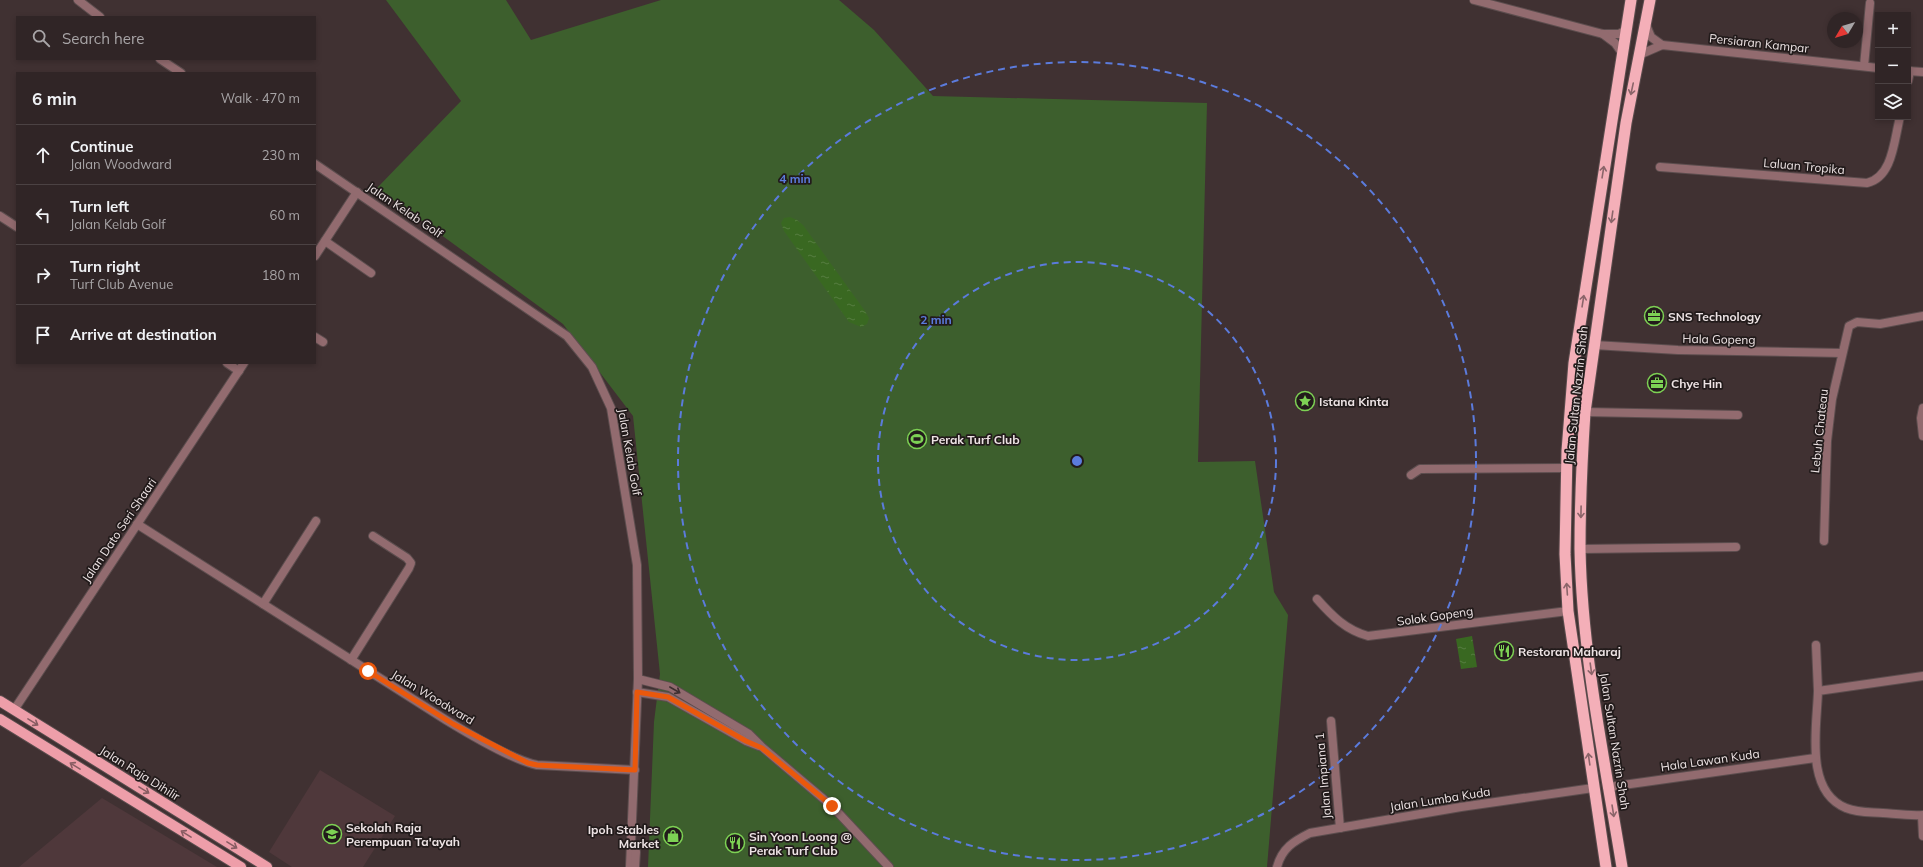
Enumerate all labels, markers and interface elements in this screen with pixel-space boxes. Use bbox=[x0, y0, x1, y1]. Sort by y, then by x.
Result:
north arrow bbox=[1827, 12, 1863, 48]
map controls bbox=[1875, 12, 1911, 120]
button: + bbox=[1875, 12, 1911, 48]
search box bbox=[16, 16, 316, 60]
icon: search bbox=[30, 27, 52, 49]
text: Search here bbox=[62, 29, 144, 48]
street label: Persiaran Kampar bbox=[1708, 30, 1810, 56]
button: − bbox=[1875, 48, 1911, 84]
one-way arrow bbox=[1628, 82, 1636, 95]
button: layers bbox=[1875, 84, 1911, 120]
text: 6 min bbox=[32, 88, 77, 109]
text: Walk · 470 m bbox=[221, 90, 300, 106]
text: Continue bbox=[70, 137, 133, 156]
icon: ahead bbox=[32, 144, 54, 166]
text: 230 m bbox=[262, 147, 300, 163]
street label: Laluan Tropika bbox=[1763, 155, 1845, 177]
text: Jalan Woodward bbox=[70, 156, 172, 172]
one-way arrow bbox=[1599, 166, 1607, 179]
text: 4 min bbox=[779, 171, 811, 186]
street label: Jalan Kelab Golf bbox=[364, 179, 447, 241]
text: Turn left bbox=[70, 197, 129, 216]
icon: left bbox=[32, 204, 54, 226]
text: 60 m bbox=[270, 207, 300, 223]
one-way arrow bbox=[1608, 210, 1616, 223]
text: Jalan Kelab Golf bbox=[70, 216, 166, 232]
text: Turn right bbox=[70, 257, 140, 276]
icon: right bbox=[32, 264, 54, 286]
text: 180 m bbox=[262, 267, 300, 283]
text: Turf Club Avenue bbox=[70, 276, 173, 292]
one-way arrow bbox=[1580, 295, 1588, 308]
office icon: SNS Technology bbox=[1643, 305, 1665, 327]
place label: SNS Technology bbox=[1668, 309, 1761, 324]
text: 2 min bbox=[920, 312, 952, 327]
icon: arrive bbox=[32, 324, 54, 346]
text: Arrive at destination bbox=[70, 325, 217, 344]
street label: Jalan Sultan Nazrin Shah bbox=[1561, 325, 1591, 465]
street label: Hala Gopeng bbox=[1682, 331, 1756, 347]
office icon: Chye Hin bbox=[1646, 372, 1668, 394]
place label: Chye Hin bbox=[1671, 376, 1722, 391]
street label: Lebuh Chateau bbox=[1807, 388, 1831, 474]
place icon: Istana Kinta bbox=[1294, 390, 1316, 412]
place label: Istana Kinta bbox=[1319, 394, 1389, 409]
street label: Jalan Kelab Golf bbox=[615, 407, 645, 498]
sports icon: Perak Turf Club bbox=[906, 428, 928, 450]
place label: Perak Turf Club bbox=[931, 432, 1020, 447]
centre of rings bbox=[1070, 454, 1084, 468]
street label: Jalan Dato Seri Shaari bbox=[79, 475, 159, 585]
one-way arrow bbox=[1577, 505, 1585, 518]
one-way arrow bbox=[1563, 583, 1571, 596]
street label: Solok Gopeng bbox=[1396, 603, 1474, 629]
restaurant icon: Restoran Maharaj bbox=[1493, 640, 1515, 662]
place label: Restoran Maharaj bbox=[1518, 644, 1621, 659]
route start bbox=[359, 662, 377, 680]
one-way arrow bbox=[1587, 662, 1594, 675]
street label: Jalan Woodward bbox=[389, 666, 477, 728]
street label: Jalan Sultan Nazrin Shah bbox=[1597, 671, 1633, 811]
one-way arrow bbox=[669, 687, 681, 695]
one-way arrow bbox=[27, 718, 38, 726]
street label: Jalan Impiana 1 bbox=[1312, 732, 1334, 820]
street label: Jalan Raja Dihilir bbox=[97, 742, 183, 804]
street label: Hala Lawan Kuda bbox=[1660, 746, 1760, 774]
one-way arrow bbox=[1585, 753, 1593, 766]
one-way arrow bbox=[69, 761, 81, 769]
street label: Jalan Lumba Kuda bbox=[1389, 784, 1491, 814]
one-way arrow bbox=[138, 787, 150, 795]
route end bbox=[823, 797, 841, 815]
one-way arrow bbox=[1609, 805, 1617, 818]
place label: Sekolah Raja Perempuan Ta'ayah bbox=[346, 820, 460, 849]
place label: Ipoh Stables Market bbox=[588, 822, 659, 851]
school or university icon: Sekolah Raja Perempuan Ta'ayah bbox=[321, 823, 343, 845]
shop icon: Ipoh Stables Market bbox=[662, 825, 684, 847]
one-way arrow bbox=[180, 829, 192, 837]
place label: Sin Yoon Loong @ Perak Turf Club bbox=[749, 829, 852, 858]
restaurant icon: Sin Yoon Loong @ Perak Turf Club bbox=[724, 832, 746, 854]
one-way arrow bbox=[226, 842, 238, 850]

